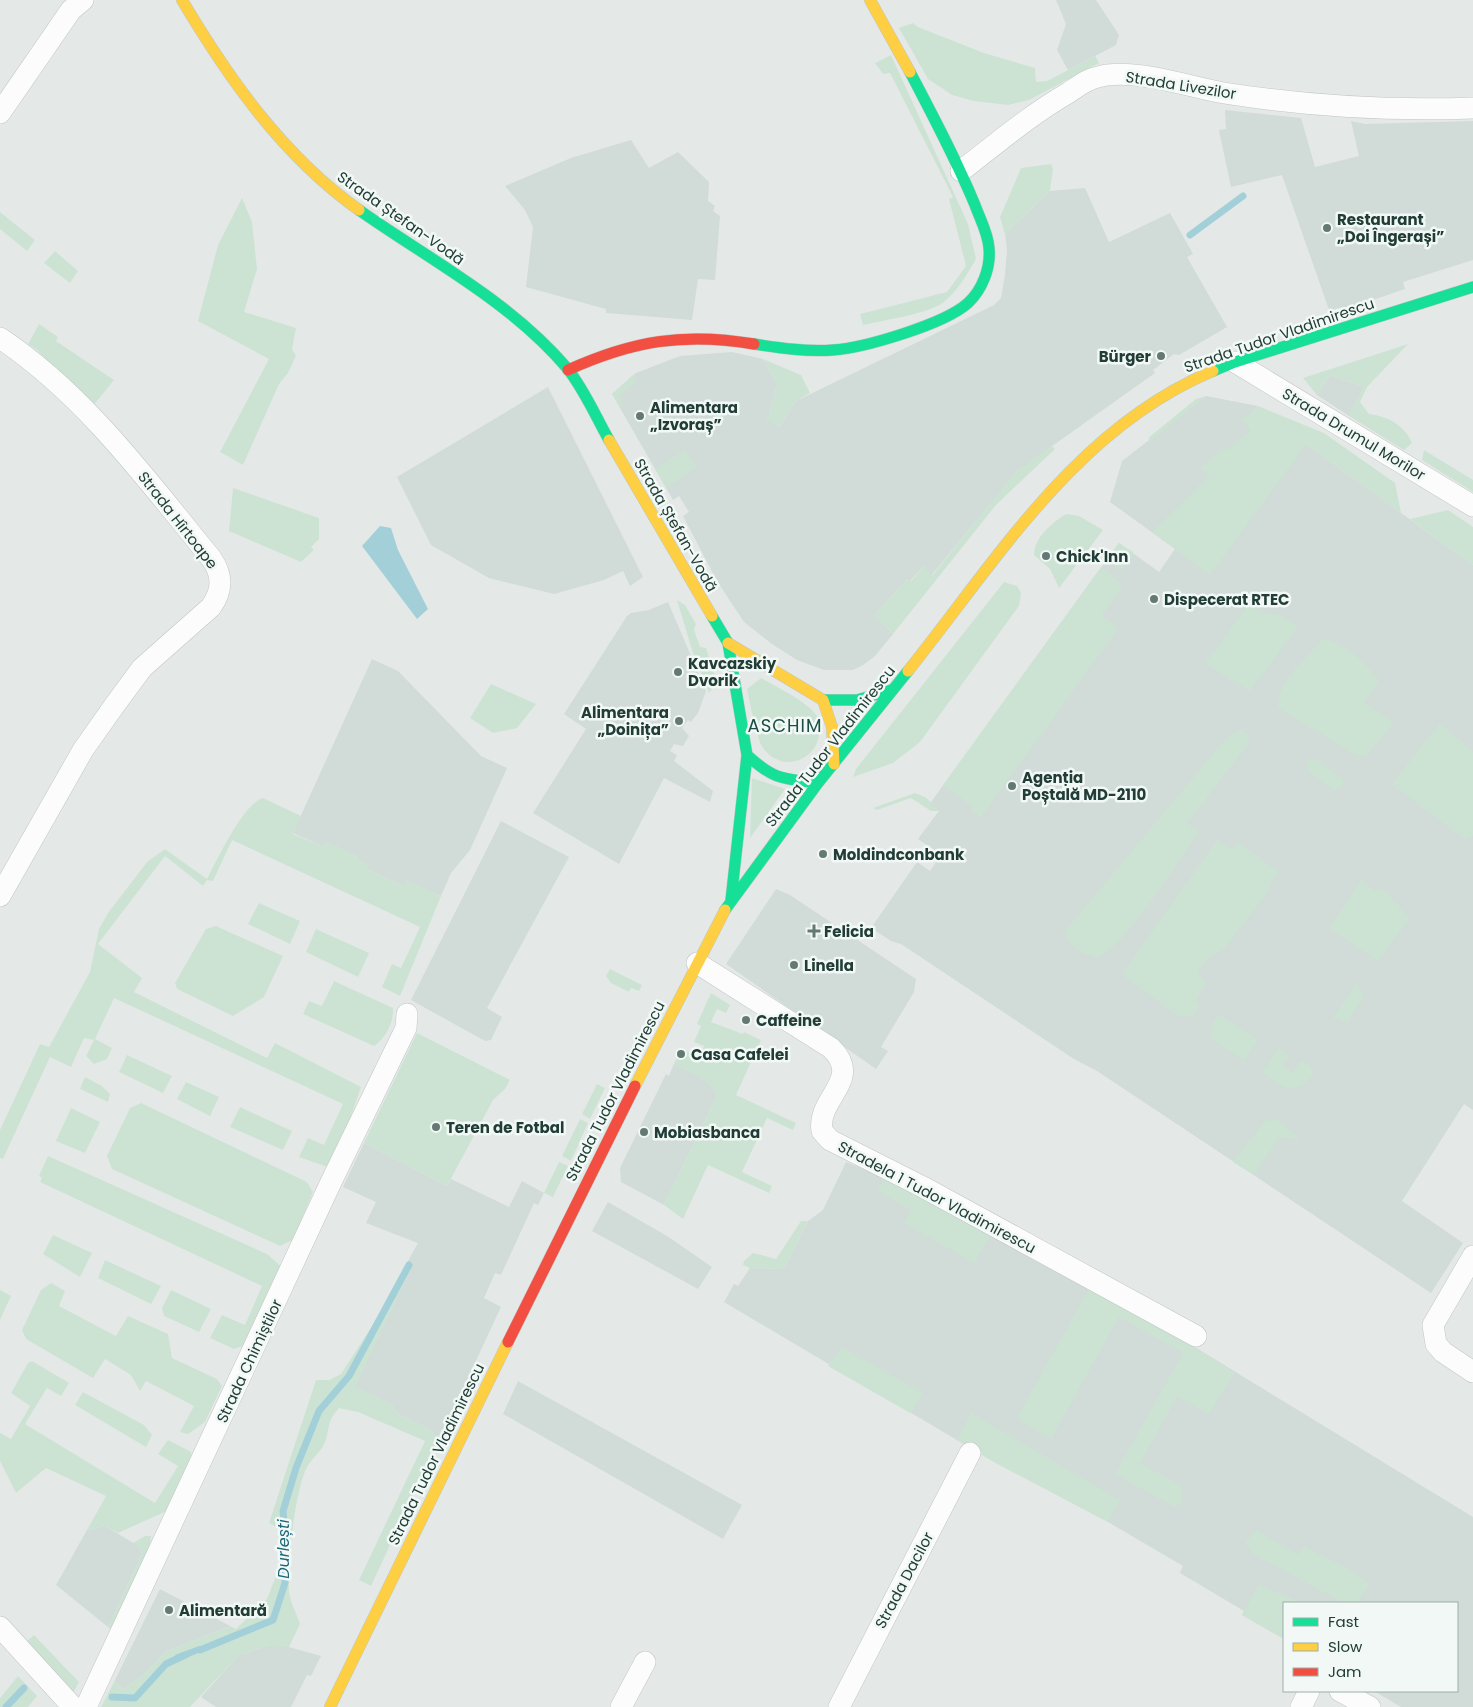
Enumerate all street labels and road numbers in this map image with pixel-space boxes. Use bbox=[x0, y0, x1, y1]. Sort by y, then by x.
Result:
street label: Strada Livezilor bbox=[1124, 66, 1238, 104]
street label: Strada Ștefan-Vodă bbox=[333, 166, 469, 270]
street label: Strada Tudor Vladimirescu bbox=[1181, 293, 1377, 377]
street label: Strada Drumul Morilor bbox=[1279, 383, 1430, 485]
street label: Strada Ștefan-Vodă bbox=[629, 454, 723, 596]
street label: Strada Hîrtoape bbox=[133, 467, 223, 573]
street label: Strada Tudor Vladimirescu bbox=[760, 661, 900, 831]
street label: Strada Tudor Vladimirescu bbox=[560, 997, 670, 1185]
street label: Stradela 1 Tudor Vladimirescu bbox=[834, 1136, 1040, 1258]
street label: Strada Chimiștilor bbox=[211, 1295, 287, 1426]
street label: Strada Tudor Vladimirescu bbox=[383, 1360, 489, 1548]
street label: Strada Dacilor bbox=[870, 1528, 939, 1632]

